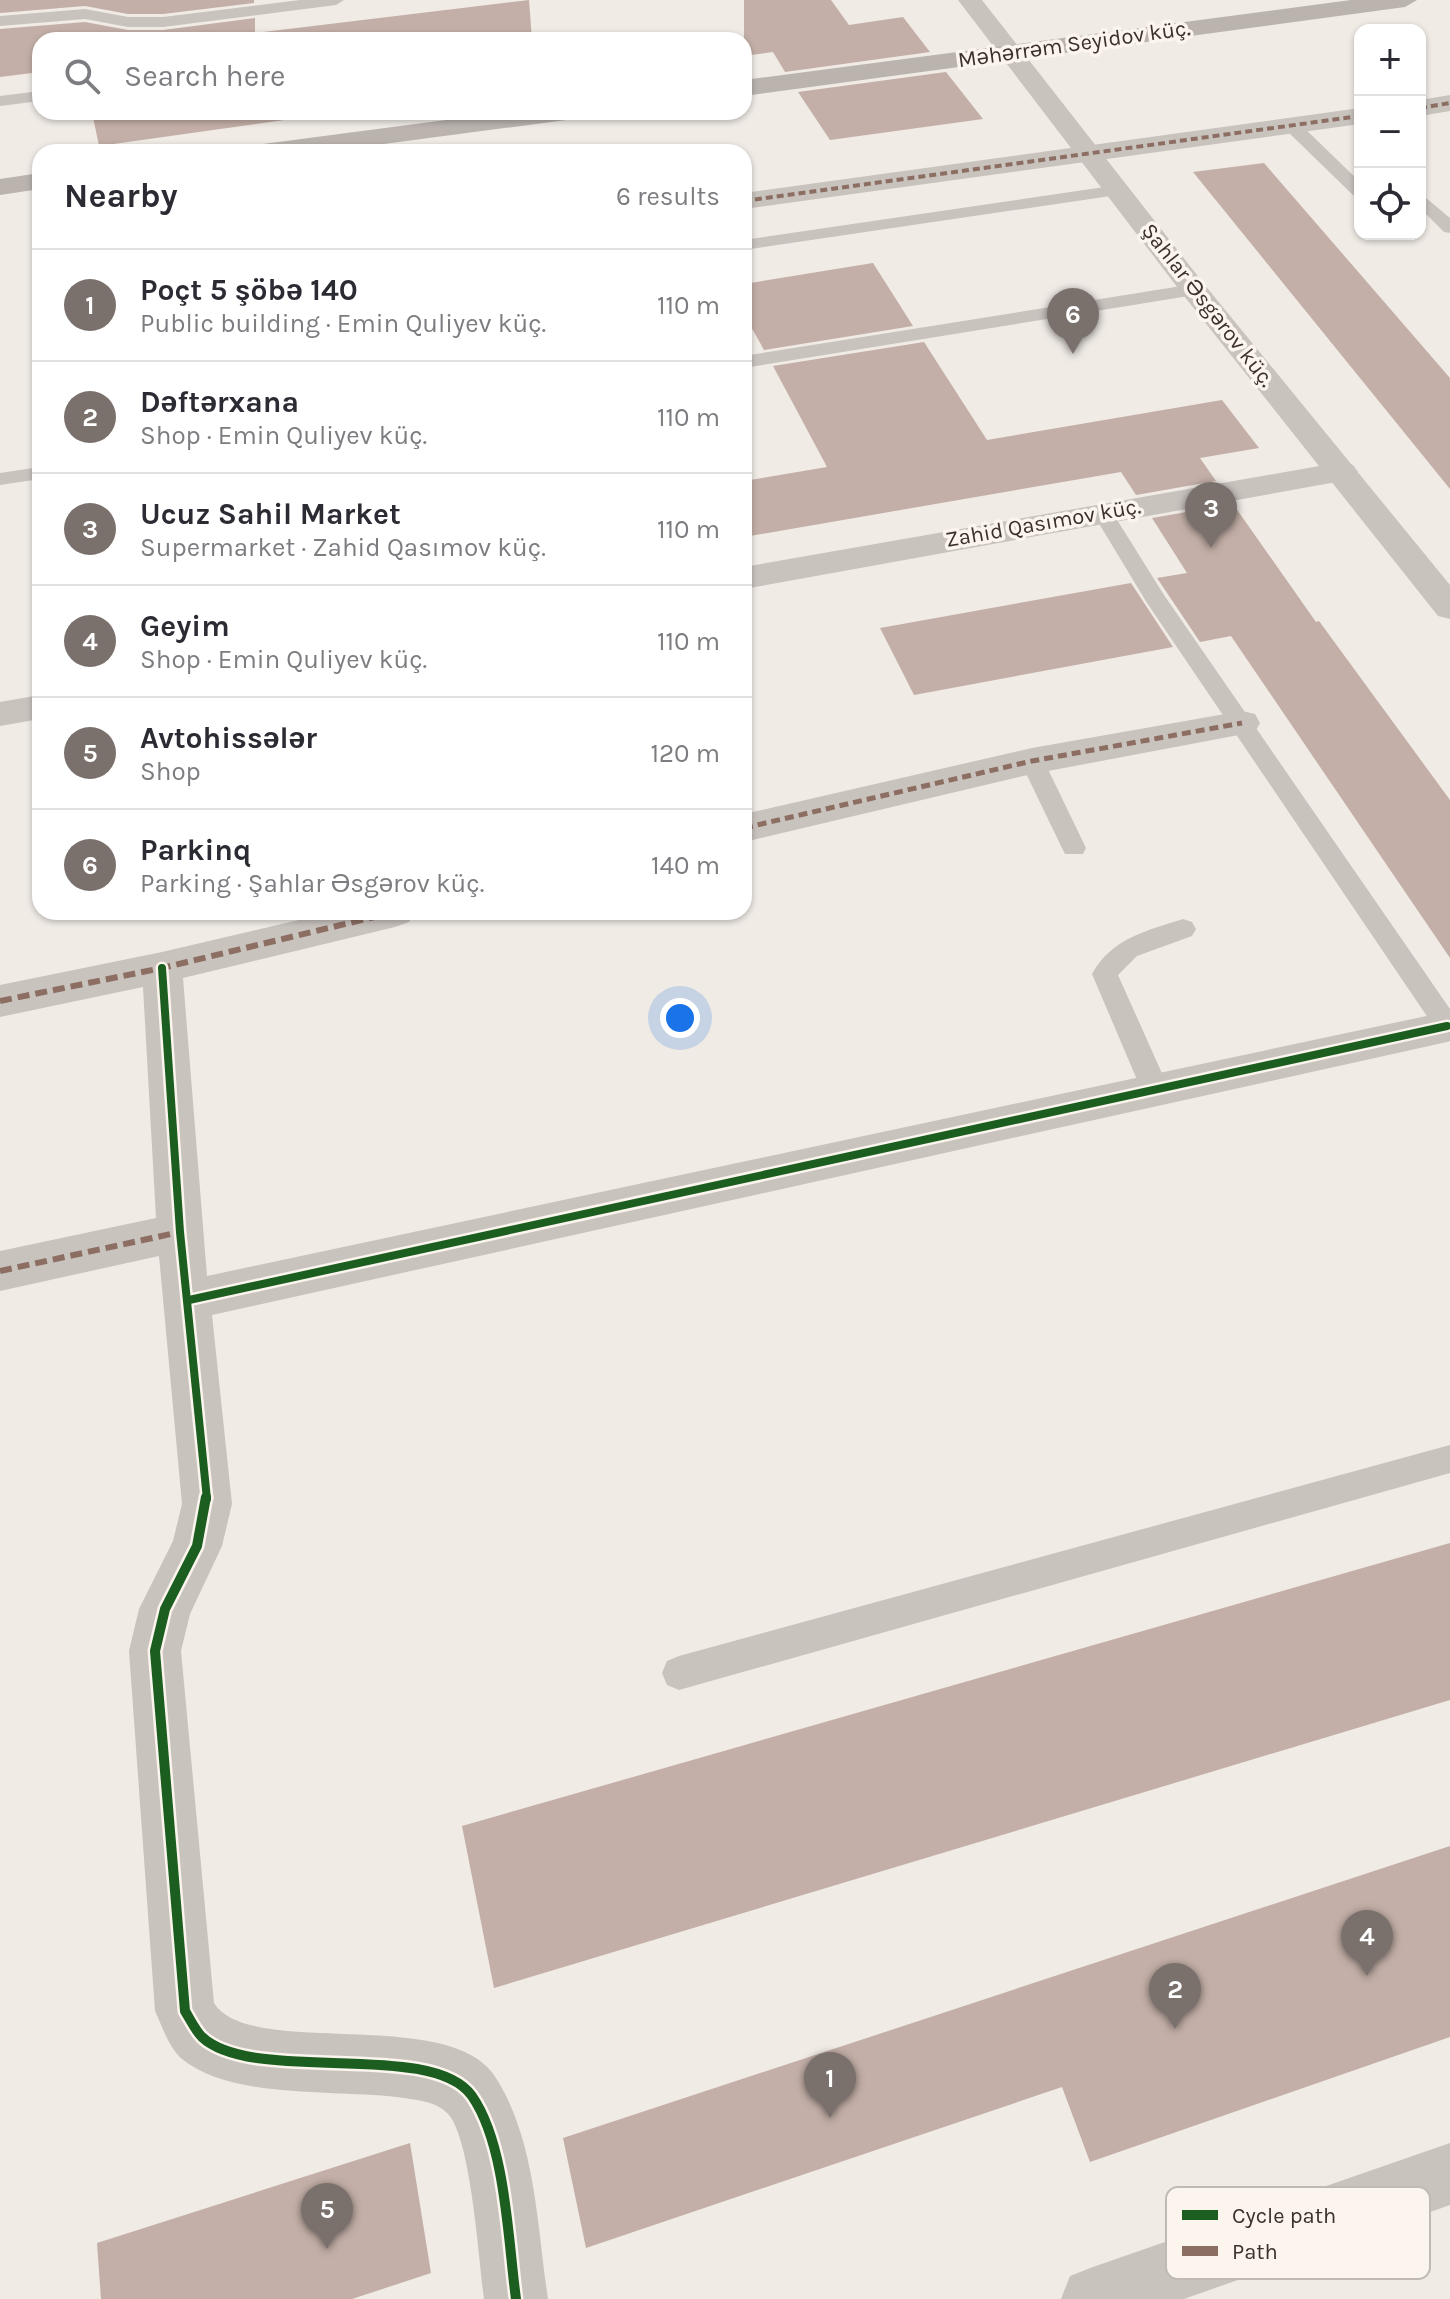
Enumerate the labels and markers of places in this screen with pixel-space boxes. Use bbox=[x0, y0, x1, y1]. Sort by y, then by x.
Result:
pin: 6 bbox=[1047, 288, 1099, 354]
pin: 3 bbox=[1185, 482, 1237, 548]
pin: 4 bbox=[1341, 1910, 1393, 1976]
pin: 2 bbox=[1149, 1963, 1201, 2029]
pin: 1 bbox=[804, 2052, 856, 2118]
pin: 5 bbox=[301, 2183, 353, 2249]

